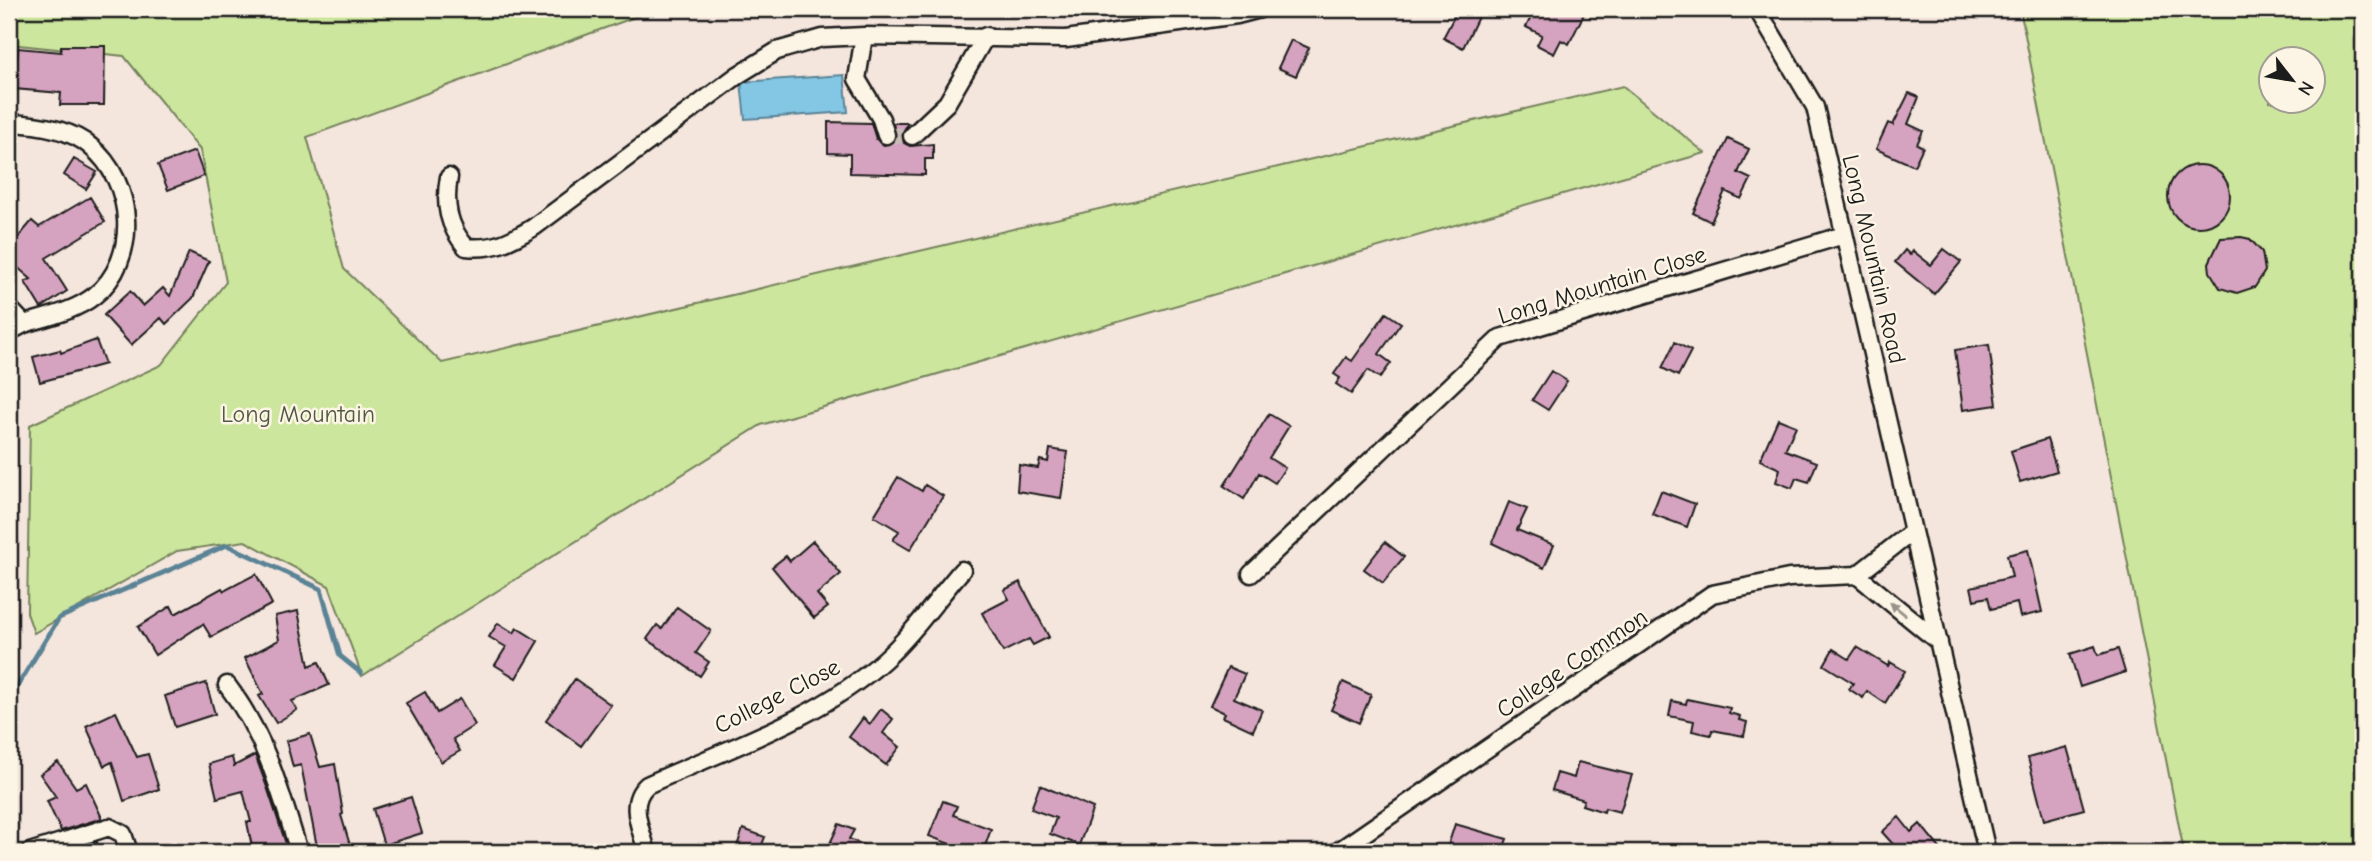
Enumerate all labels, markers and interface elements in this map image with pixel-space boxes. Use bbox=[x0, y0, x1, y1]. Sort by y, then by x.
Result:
north arrow bbox=[2256, 46, 2326, 116]
text: N bbox=[2293, 77, 2318, 99]
street label: Long Mountain Road bbox=[1836, 152, 1912, 366]
street label: Long Mountain Close bbox=[1494, 240, 1710, 330]
park label: Long Mountain bbox=[221, 400, 375, 428]
street label: College Common bbox=[1491, 602, 1653, 724]
one-way arrow bbox=[1889, 602, 1906, 617]
street label: College Close bbox=[710, 652, 844, 740]

